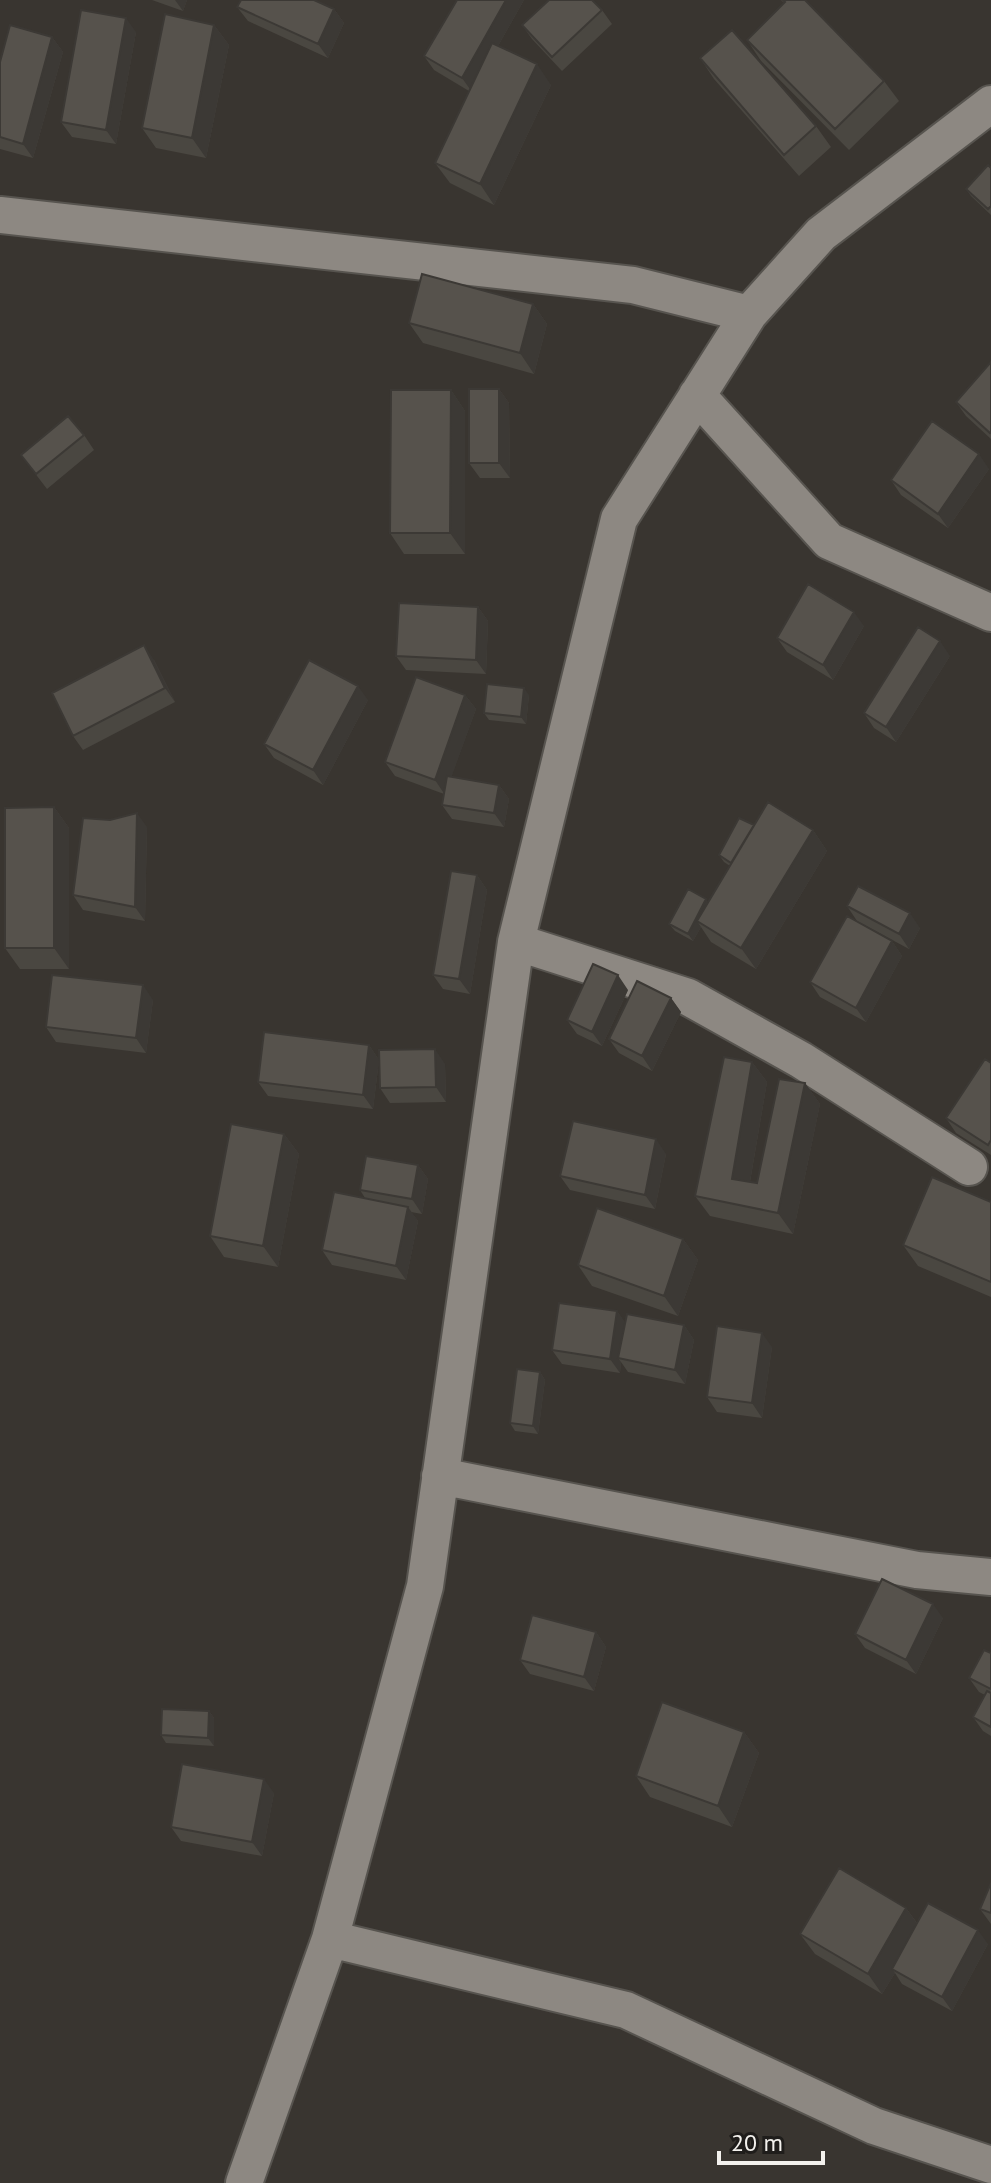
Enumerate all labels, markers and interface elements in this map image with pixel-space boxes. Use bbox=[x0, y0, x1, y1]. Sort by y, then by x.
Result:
scale bar bbox=[719, 2115, 823, 2165]
text: 20 m bbox=[731, 2127, 783, 2158]

